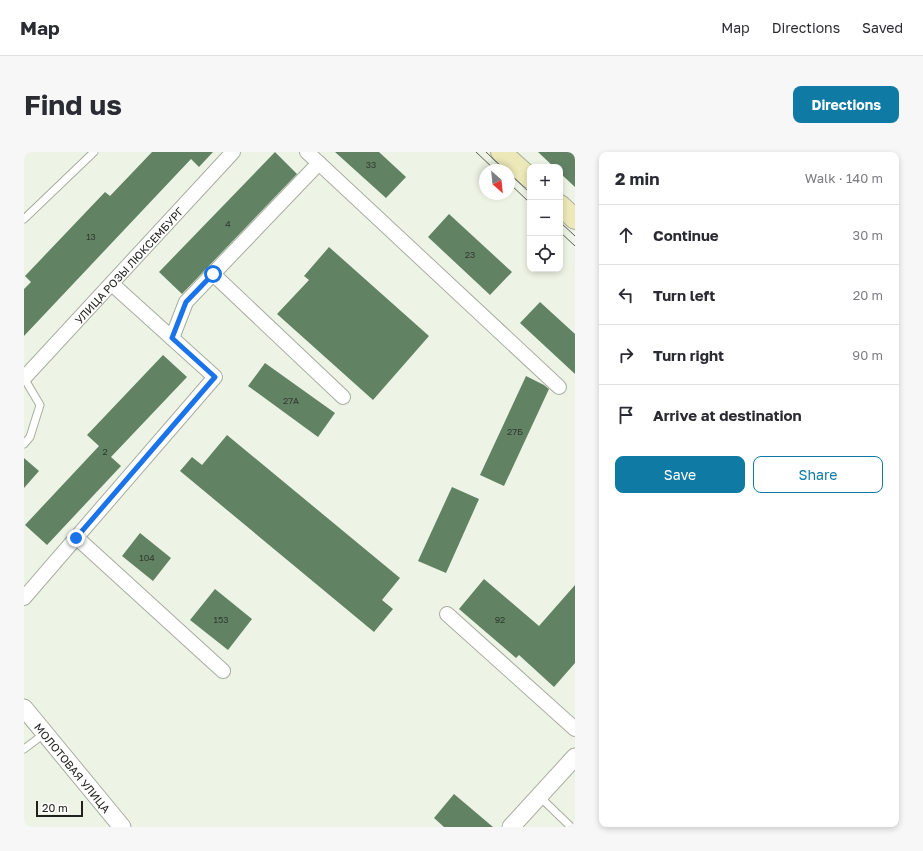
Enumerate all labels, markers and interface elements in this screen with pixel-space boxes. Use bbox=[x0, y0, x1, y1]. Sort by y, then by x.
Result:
text: Map bbox=[20, 16, 60, 39]
text: Map bbox=[721, 19, 750, 36]
text: Directions bbox=[772, 19, 840, 36]
text: Saved bbox=[862, 19, 903, 36]
button: Directions bbox=[793, 86, 899, 123]
text: Find us bbox=[24, 88, 122, 121]
house number: 33 bbox=[366, 159, 376, 170]
north arrow bbox=[479, 164, 515, 200]
map controls bbox=[527, 164, 563, 272]
button: + bbox=[527, 164, 563, 200]
text: 2 min bbox=[615, 168, 659, 189]
text: Walk · 140 m bbox=[805, 170, 883, 186]
button: − bbox=[527, 200, 563, 236]
street label: УЛИЦА РОЗЫ ЛЮКСЕМБУРГ bbox=[71, 204, 186, 326]
house number: 4 bbox=[225, 218, 231, 229]
icon: ahead bbox=[615, 224, 637, 246]
text: Continue bbox=[653, 226, 719, 244]
text: 30 m bbox=[853, 227, 883, 243]
house number: 13 bbox=[86, 231, 96, 242]
button: locate bbox=[527, 236, 563, 272]
house number: 23 bbox=[465, 249, 475, 260]
route start bbox=[204, 265, 222, 283]
icon: left bbox=[615, 284, 637, 306]
text: Turn left bbox=[653, 286, 715, 304]
text: 20 m bbox=[853, 287, 883, 303]
icon: right bbox=[615, 344, 637, 366]
text: Turn right bbox=[653, 346, 724, 364]
text: 90 m bbox=[852, 347, 883, 363]
house number: 27А bbox=[283, 395, 299, 406]
icon: arrive bbox=[615, 404, 637, 426]
text: Arrive at destination bbox=[653, 406, 802, 424]
house number: 27Б bbox=[507, 426, 523, 437]
house number: 2 bbox=[102, 446, 108, 457]
button: Save bbox=[615, 456, 745, 493]
button: Share bbox=[753, 456, 883, 493]
route end bbox=[67, 529, 85, 547]
house number: 104 bbox=[139, 552, 155, 563]
house number: 153 bbox=[214, 614, 228, 625]
house number: 92 bbox=[495, 614, 505, 625]
street label: МОЛОТОВАЯ УЛИЦА bbox=[32, 720, 114, 815]
scale bar bbox=[36, 799, 83, 818]
text: 20 m bbox=[42, 801, 68, 814]

